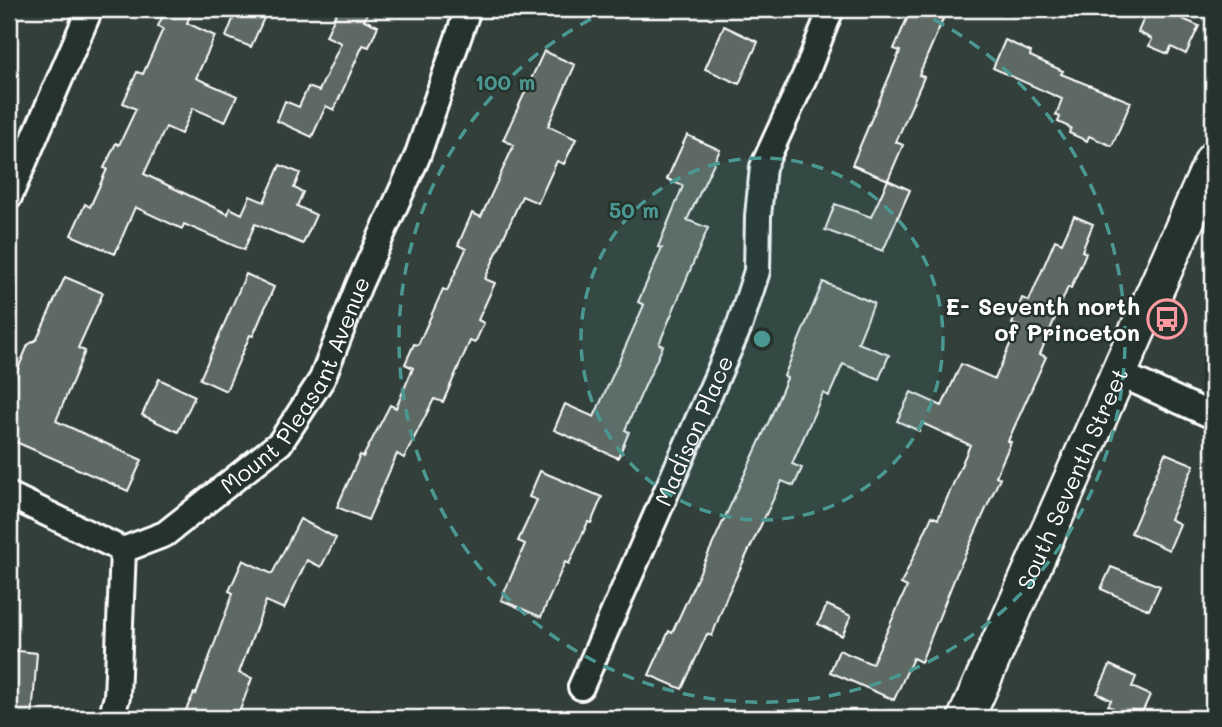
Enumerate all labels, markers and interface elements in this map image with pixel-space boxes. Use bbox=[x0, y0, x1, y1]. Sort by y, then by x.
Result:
text: 100 m bbox=[475, 68, 535, 95]
text: 50 m bbox=[609, 196, 659, 223]
street label: Mount Pleasant Avenue bbox=[213, 271, 376, 500]
place label: E- Seventh north of Princeton bbox=[945, 291, 1140, 347]
bus stop icon: E- Seventh north of Princeton bbox=[1146, 298, 1188, 340]
centre of rings bbox=[750, 327, 774, 351]
street label: Madison Place bbox=[647, 351, 739, 510]
street label: South Seventh Street bbox=[1010, 363, 1134, 594]

